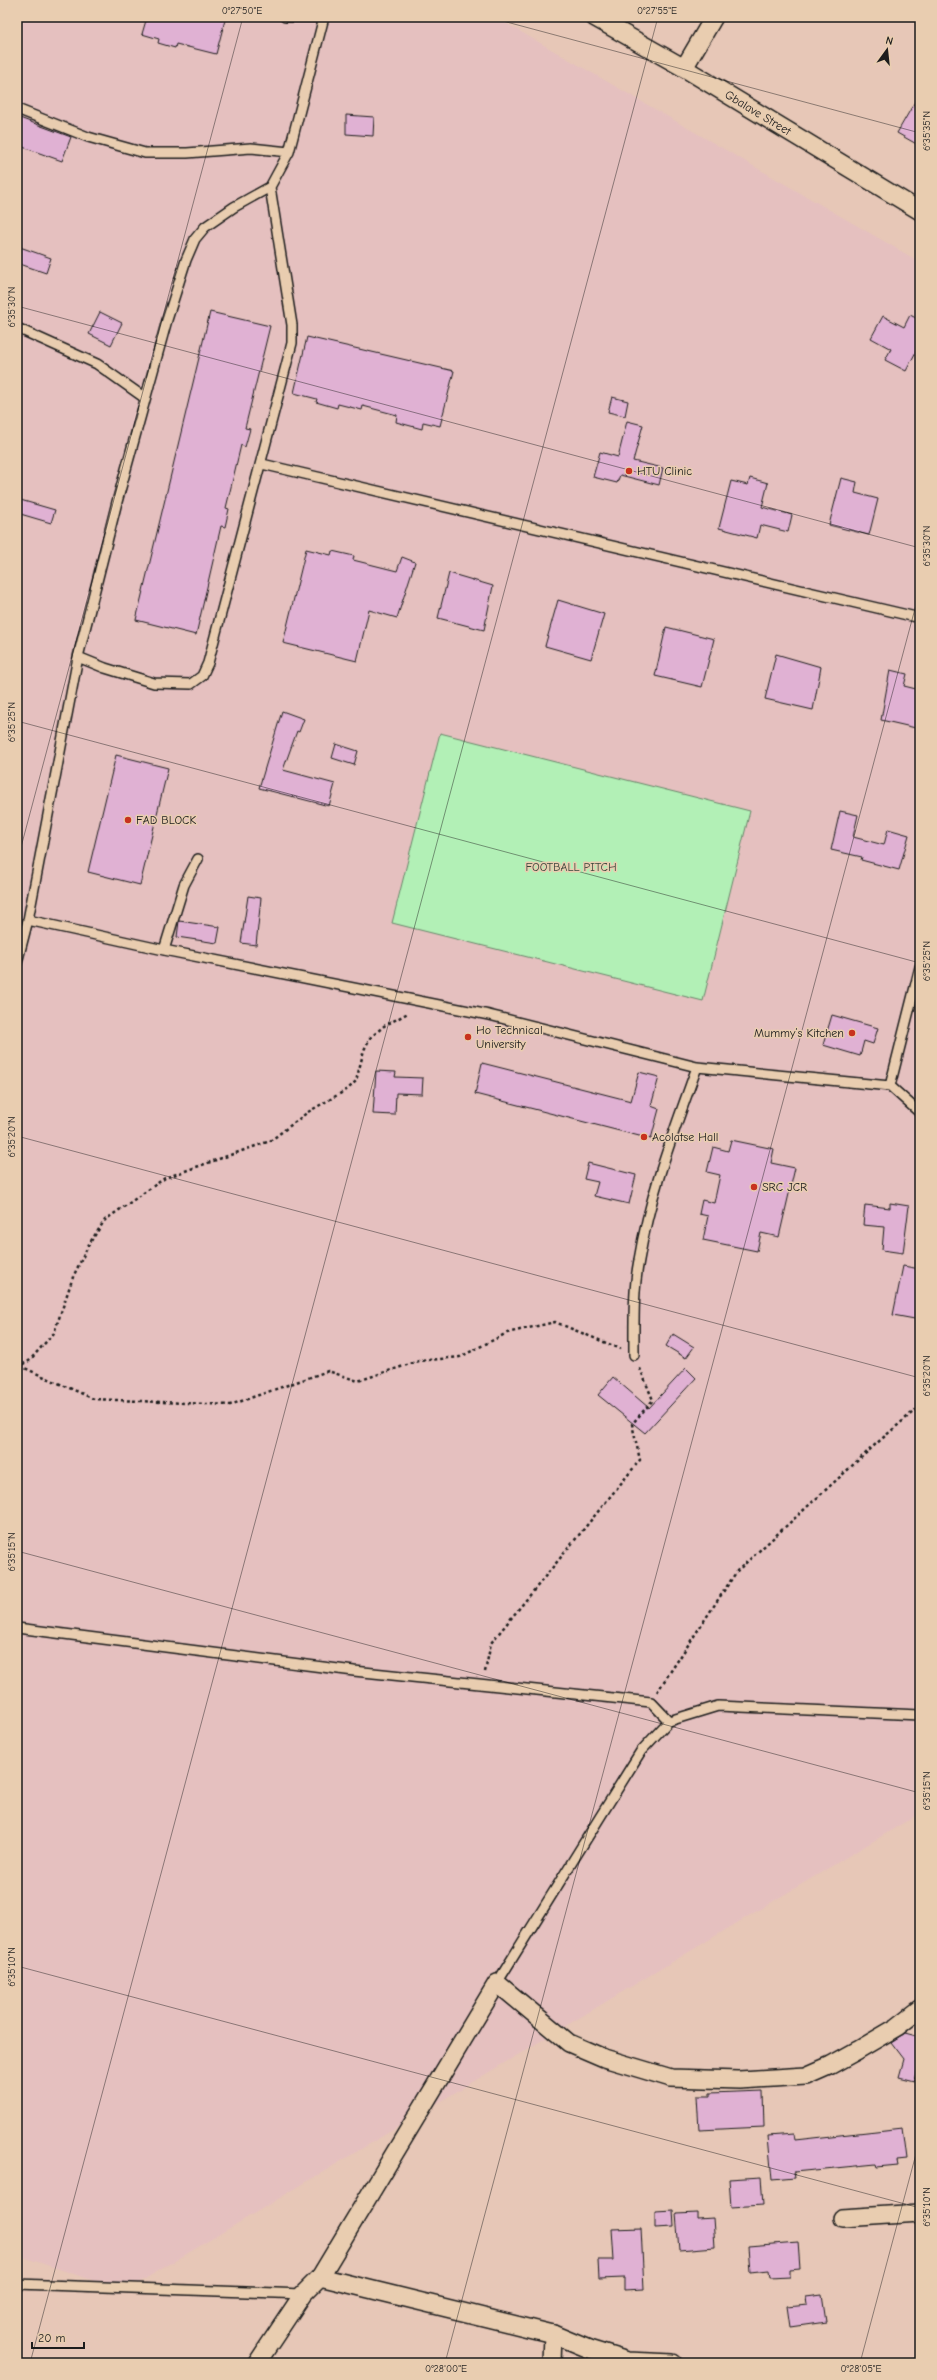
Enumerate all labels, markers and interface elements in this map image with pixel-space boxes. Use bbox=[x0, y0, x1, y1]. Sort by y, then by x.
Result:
text: 0°27'50"E bbox=[222, 5, 262, 17]
text: 0°27'55"E bbox=[637, 5, 677, 17]
north arrow bbox=[867, 30, 907, 70]
text: N bbox=[884, 34, 895, 48]
street label: Gbalave Street bbox=[722, 87, 794, 139]
text: 6°35'35"N bbox=[921, 111, 933, 151]
text: 6°35'30"N bbox=[6, 287, 18, 327]
place label: HTU Clinic bbox=[637, 464, 692, 478]
marker: HTU Clinic bbox=[624, 466, 634, 476]
text: 6°35'30"N bbox=[921, 526, 933, 566]
text: 6°35'25"N bbox=[6, 702, 18, 742]
place label: FAD BLOCK bbox=[136, 813, 196, 827]
marker: FAD BLOCK bbox=[123, 815, 133, 825]
park label: FOOTBALL PITCH bbox=[525, 860, 617, 874]
text: 6°35'25"N bbox=[921, 941, 933, 981]
place label: Ho Technical University bbox=[476, 1023, 543, 1051]
place label: Mummy’s Kitchen bbox=[754, 1026, 844, 1040]
marker: Mummy’s Kitchen bbox=[847, 1028, 857, 1038]
marker: Ho Technical University bbox=[463, 1032, 473, 1042]
text: 6°35'20"N bbox=[6, 1117, 18, 1157]
place label: Acolatse Hall bbox=[652, 1130, 718, 1144]
marker: Acolatse Hall bbox=[639, 1132, 649, 1142]
place label: SRC JCR bbox=[762, 1180, 807, 1194]
marker: SRC JCR bbox=[749, 1182, 759, 1192]
text: 6°35'20"N bbox=[921, 1356, 933, 1396]
text: 6°35'15"N bbox=[6, 1532, 18, 1572]
text: 6°35'15"N bbox=[921, 1771, 933, 1811]
text: 6°35'10"N bbox=[6, 1947, 18, 1987]
text: 6°35'10"N bbox=[921, 2187, 933, 2227]
scale bar bbox=[32, 2324, 84, 2350]
text: 20 m bbox=[38, 2331, 66, 2345]
text: 0°28'00"E bbox=[425, 2363, 467, 2375]
text: 0°28'05"E bbox=[840, 2363, 882, 2375]

